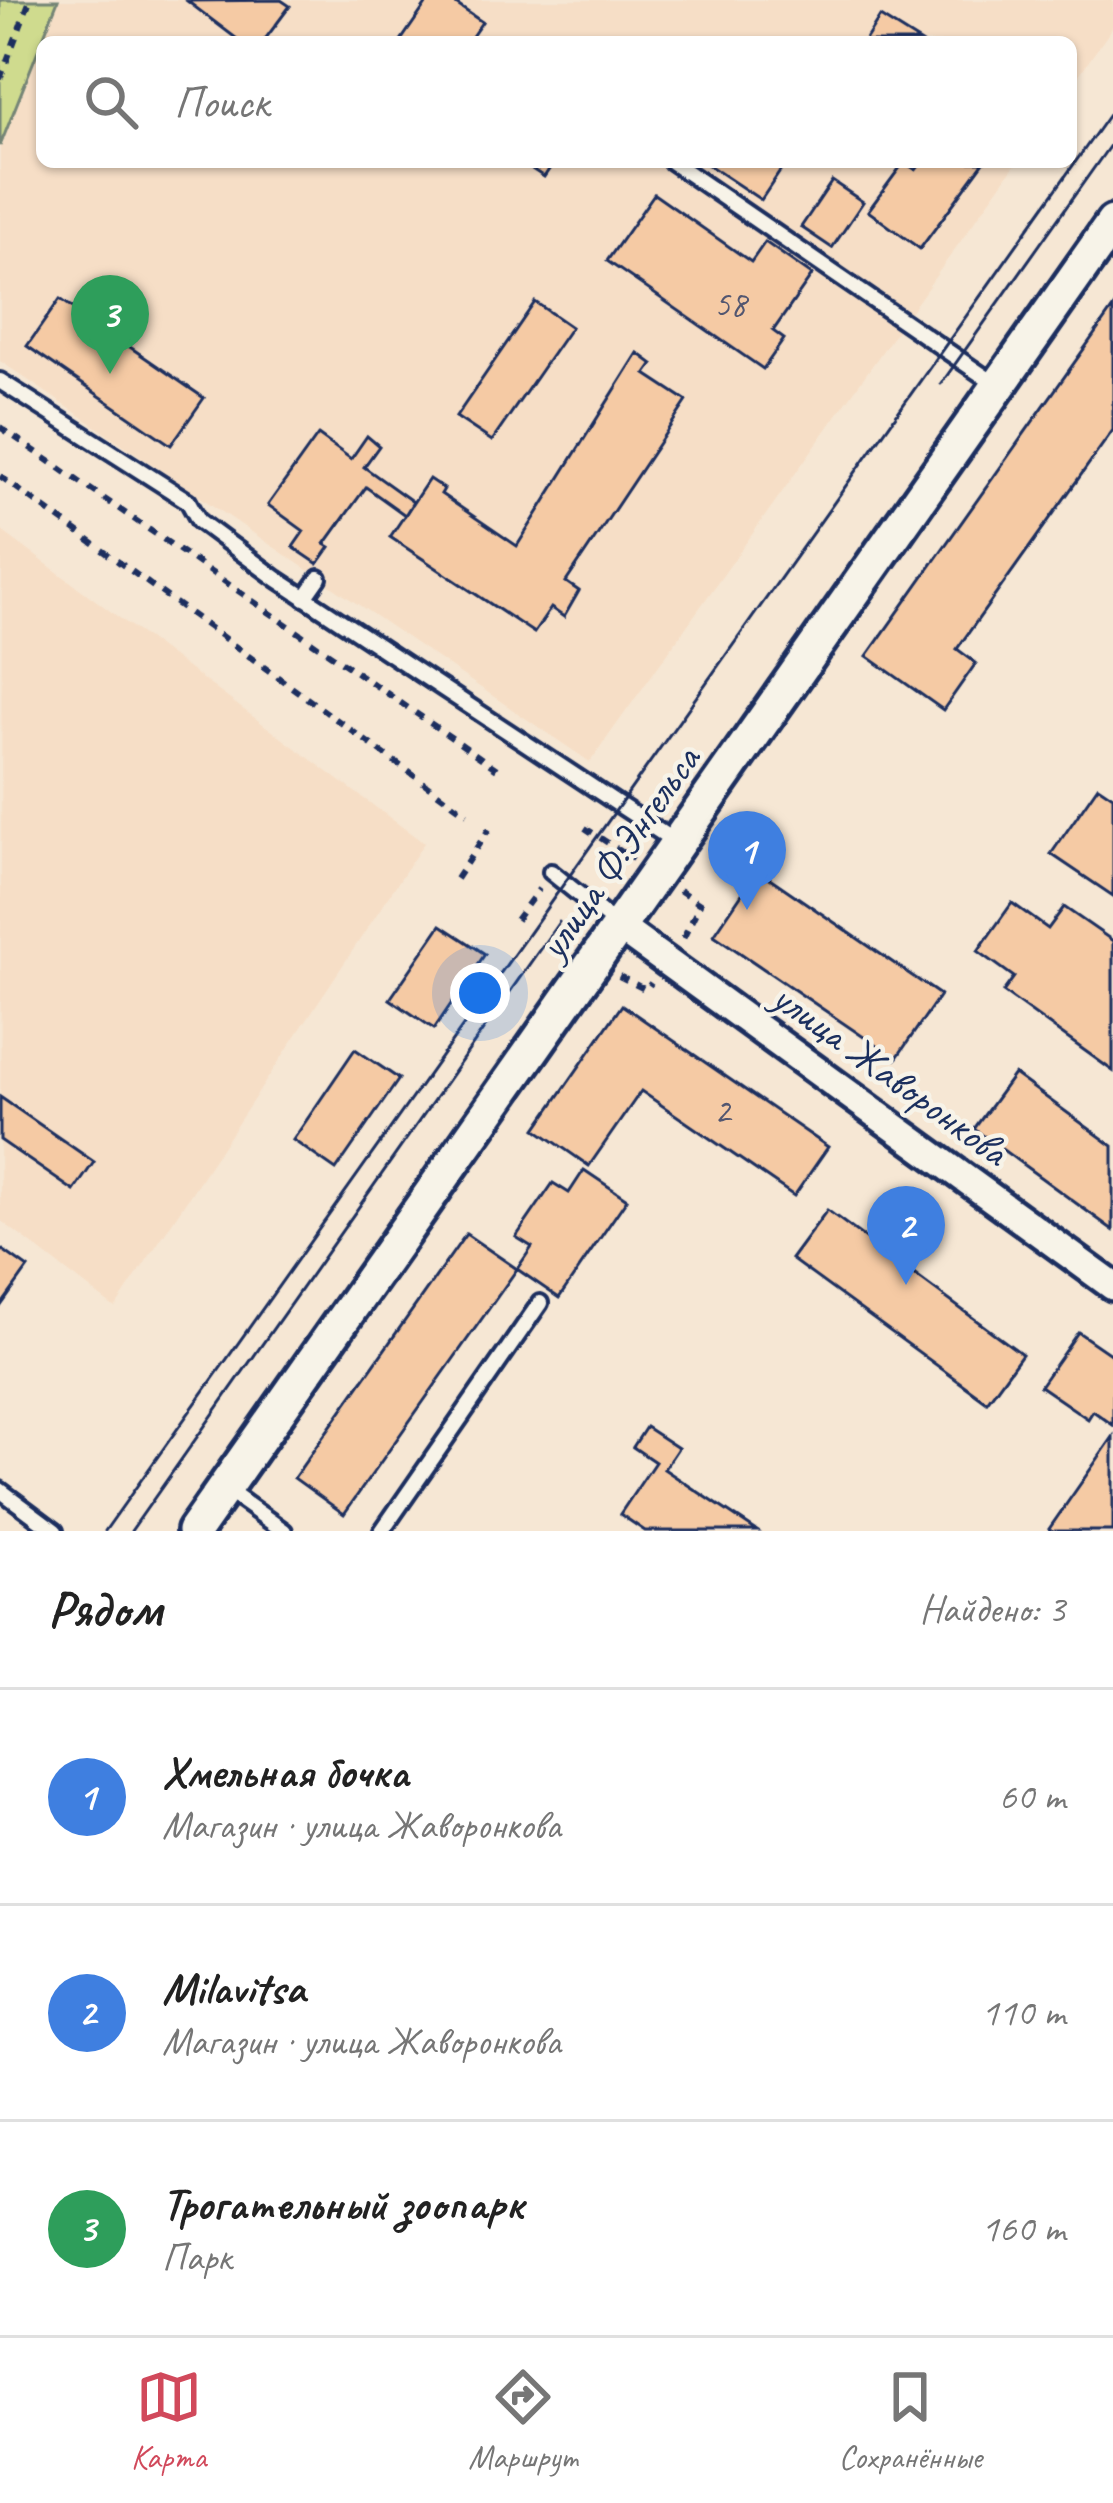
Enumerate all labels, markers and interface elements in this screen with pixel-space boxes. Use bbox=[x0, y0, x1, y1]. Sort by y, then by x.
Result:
search box bbox=[36, 36, 1077, 168]
icon: search bbox=[78, 69, 144, 135]
text: Поиск bbox=[174, 74, 269, 131]
pin: 3 bbox=[71, 275, 149, 374]
house number: 58 bbox=[714, 281, 750, 327]
street label: улица Ф.Энгельса bbox=[525, 733, 714, 972]
pin: 1 bbox=[708, 811, 786, 910]
your location bbox=[450, 963, 510, 1023]
street label: улица Жаворонкова bbox=[759, 969, 1021, 1179]
house number: 2 bbox=[714, 1088, 733, 1134]
pin: 2 bbox=[867, 1186, 945, 1285]
text: Рядом bbox=[48, 1577, 162, 1641]
text: Найдено: 3 bbox=[920, 1585, 1065, 1634]
text: Хмельная бочка bbox=[162, 1744, 408, 1801]
text: 1 bbox=[78, 1772, 96, 1821]
text: 60 m bbox=[999, 1772, 1065, 1821]
text: Магазин · улица Жаворонкова bbox=[162, 1801, 561, 1850]
text: Milavitsa bbox=[162, 1960, 305, 2017]
text: 2 bbox=[78, 1988, 96, 2037]
text: 110 m bbox=[981, 1988, 1065, 2037]
text: Магазин · улица Жаворонкова bbox=[162, 2017, 561, 2066]
text: Трогательный зоопарк bbox=[162, 2176, 523, 2233]
text: 3 bbox=[78, 2204, 96, 2253]
text: 160 m bbox=[981, 2204, 1065, 2253]
text: Парк bbox=[162, 2233, 232, 2282]
tab: Карта bbox=[131, 2364, 206, 2478]
tab: Маршрут bbox=[468, 2364, 577, 2478]
tab: Сохранённые bbox=[839, 2364, 982, 2478]

